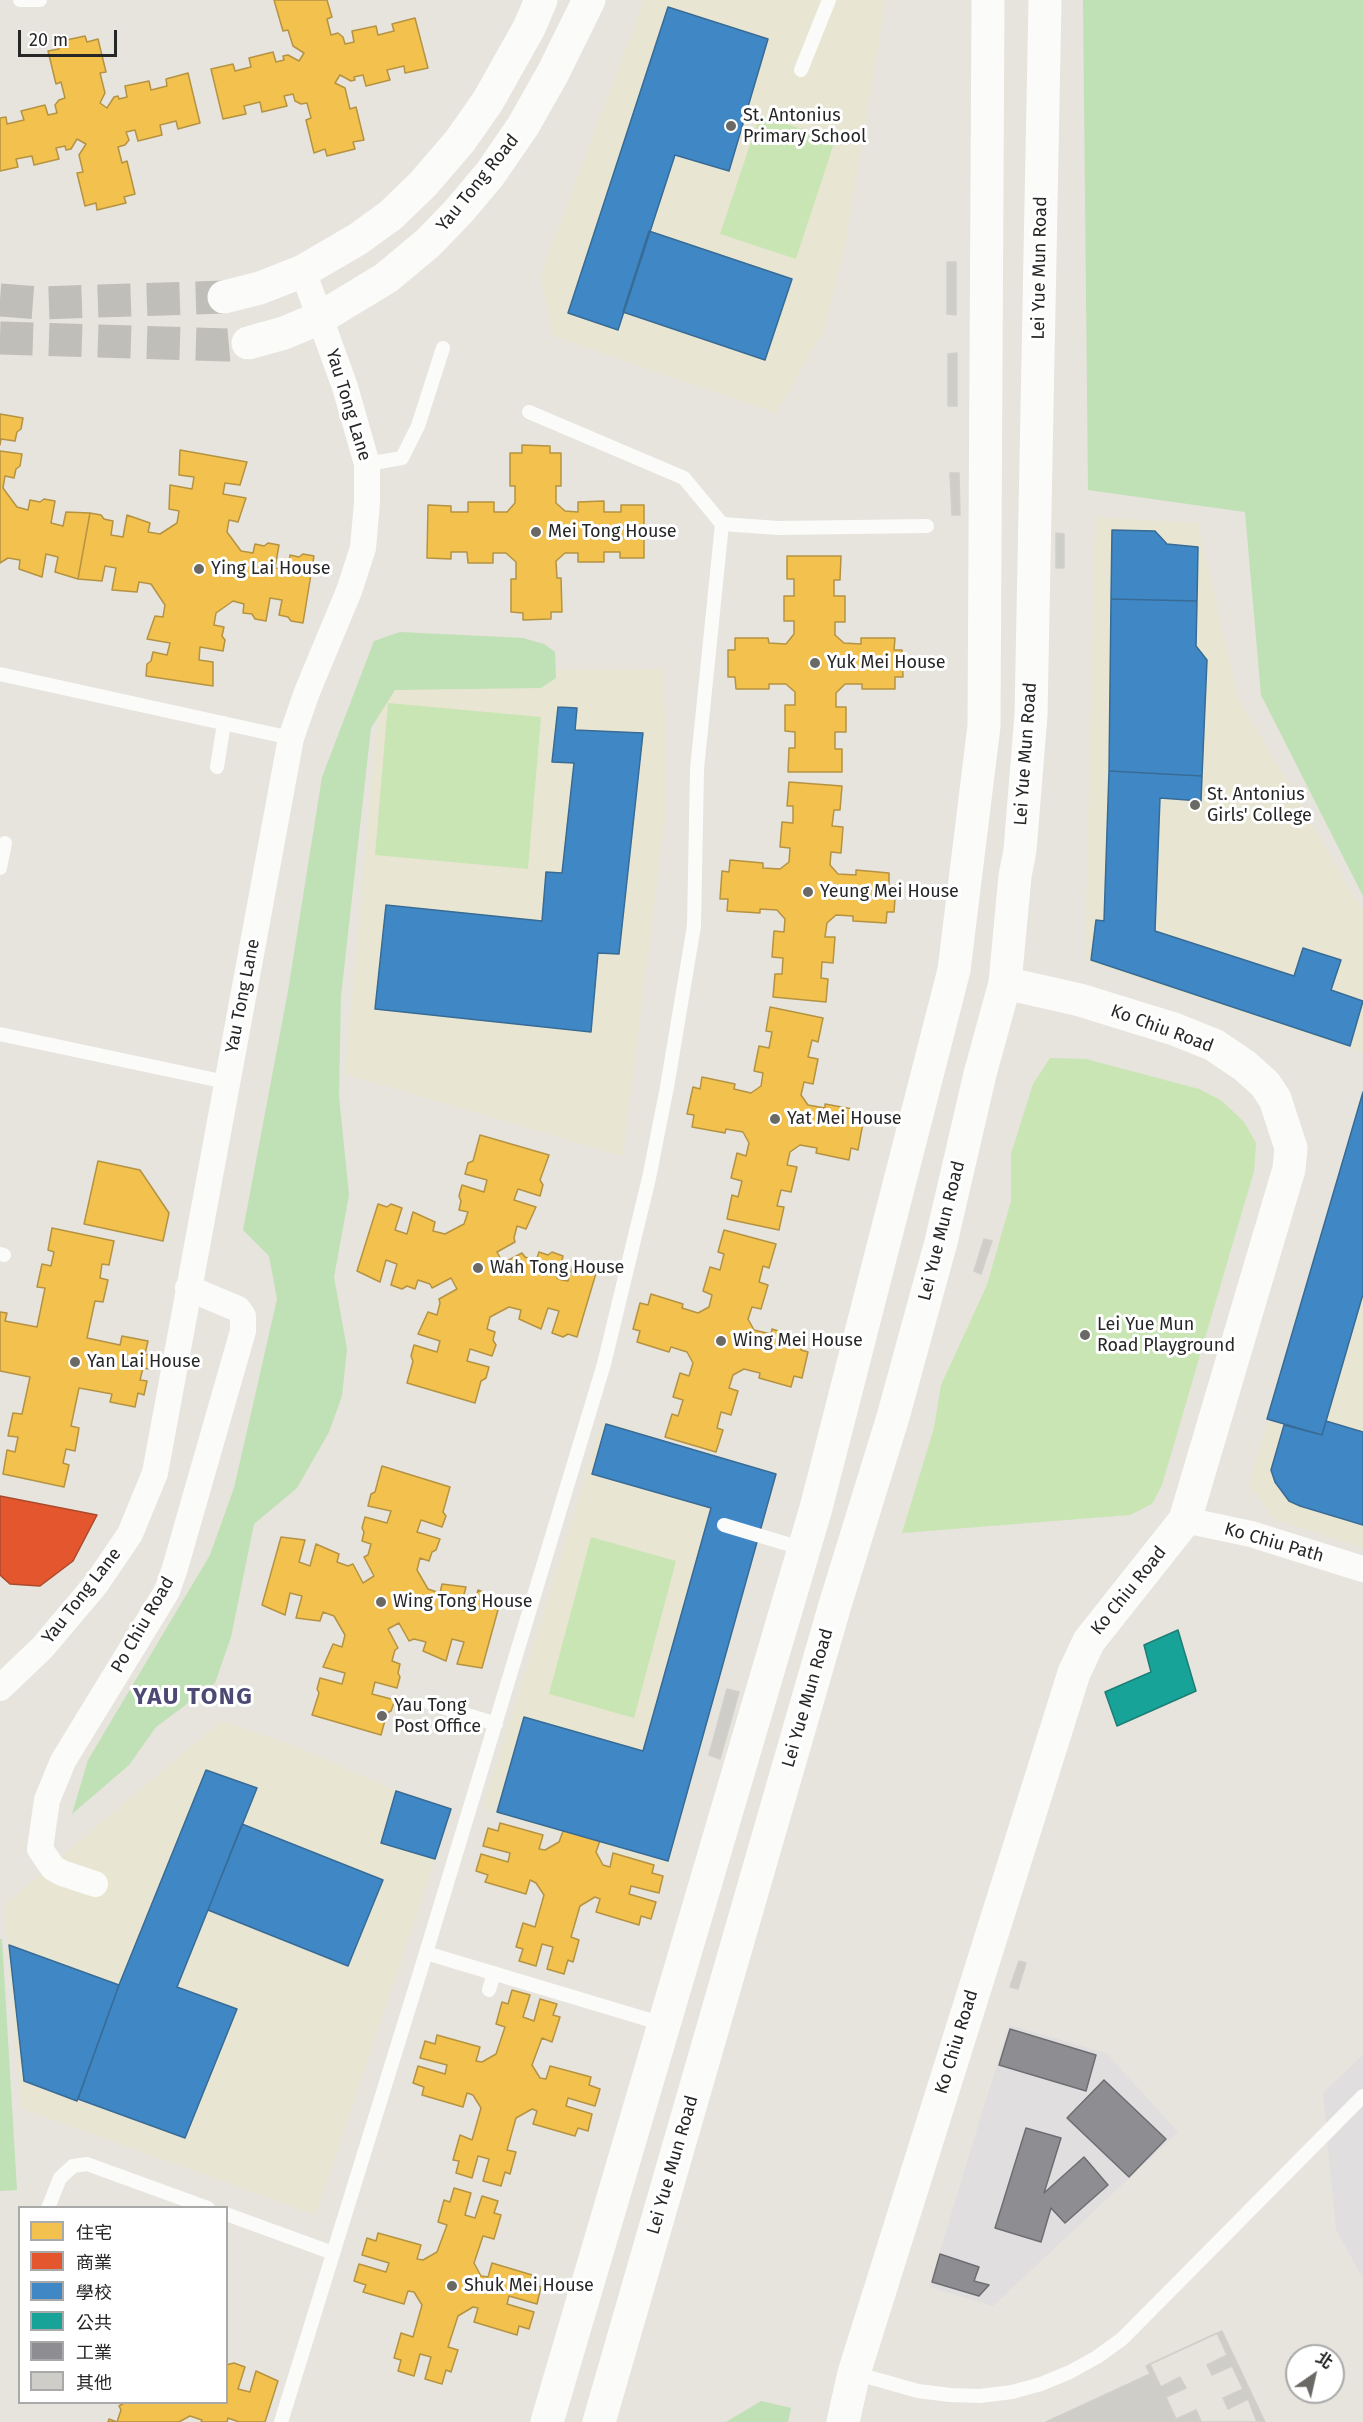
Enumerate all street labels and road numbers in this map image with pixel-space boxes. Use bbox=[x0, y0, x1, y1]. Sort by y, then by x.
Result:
street label: Yau Tong Road bbox=[432, 130, 524, 236]
street label: Lei Yue Mun Road bbox=[1028, 196, 1052, 340]
street label: Yau Tong Lane bbox=[321, 346, 375, 464]
street label: Lei Yue Mun Road bbox=[1010, 682, 1042, 826]
street label: Yau Tong Lane bbox=[221, 937, 265, 1055]
street label: Ko Chiu Road bbox=[1108, 1000, 1216, 1058]
street label: Lei Yue Mun Road bbox=[914, 1159, 970, 1303]
street label: Ko Chiu Path bbox=[1222, 1518, 1326, 1568]
street label: Ko Chiu Road bbox=[1087, 1542, 1171, 1640]
street label: Yau Tong Lane bbox=[38, 1544, 126, 1648]
street label: Po Chiu Road bbox=[107, 1573, 179, 1677]
street label: Lei Yue Mun Road bbox=[778, 1626, 838, 1770]
street label: Ko Chiu Road bbox=[931, 1987, 983, 2097]
street label: Lei Yue Mun Road bbox=[643, 2093, 703, 2237]

